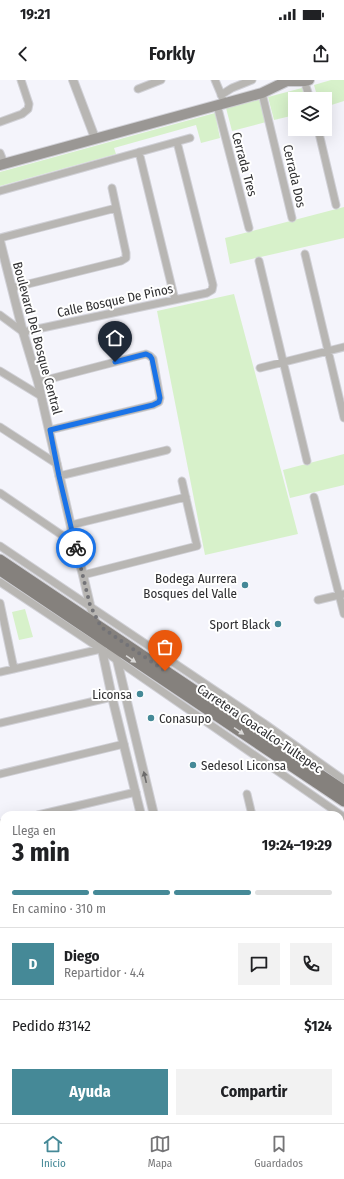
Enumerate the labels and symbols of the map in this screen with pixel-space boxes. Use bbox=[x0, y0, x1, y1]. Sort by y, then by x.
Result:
street label: Cerrada Tres bbox=[229, 130, 260, 198]
street label: Cerrada Dos bbox=[280, 143, 309, 209]
street label: Boulevard Del Bosque Central bbox=[10, 260, 65, 417]
street label: Calle Bosque De Pinos bbox=[56, 281, 175, 320]
pin bbox=[98, 321, 132, 362]
courier bbox=[56, 528, 96, 568]
place label: Bodega Aurrera Bosques del Valle bbox=[143, 571, 237, 601]
marker: Bodega Aurrera Bosques del Valle bbox=[240, 580, 250, 590]
place label: Sport Black bbox=[209, 617, 271, 632]
marker: Sport Black bbox=[273, 619, 283, 629]
pin bbox=[148, 630, 182, 671]
one-way arrow bbox=[125, 655, 137, 662]
street label: Carretera Coacalco-Tultepec bbox=[194, 681, 326, 776]
place label: Liconsa bbox=[92, 687, 132, 702]
marker: Liconsa bbox=[135, 689, 145, 699]
place label: Conasupo bbox=[159, 711, 212, 726]
marker: Conasupo bbox=[146, 713, 156, 723]
one-way arrow bbox=[234, 727, 244, 735]
place label: Sedesol Liconsa bbox=[201, 758, 286, 773]
marker: Sedesol Liconsa bbox=[188, 760, 198, 770]
one-way arrow bbox=[141, 771, 147, 783]

